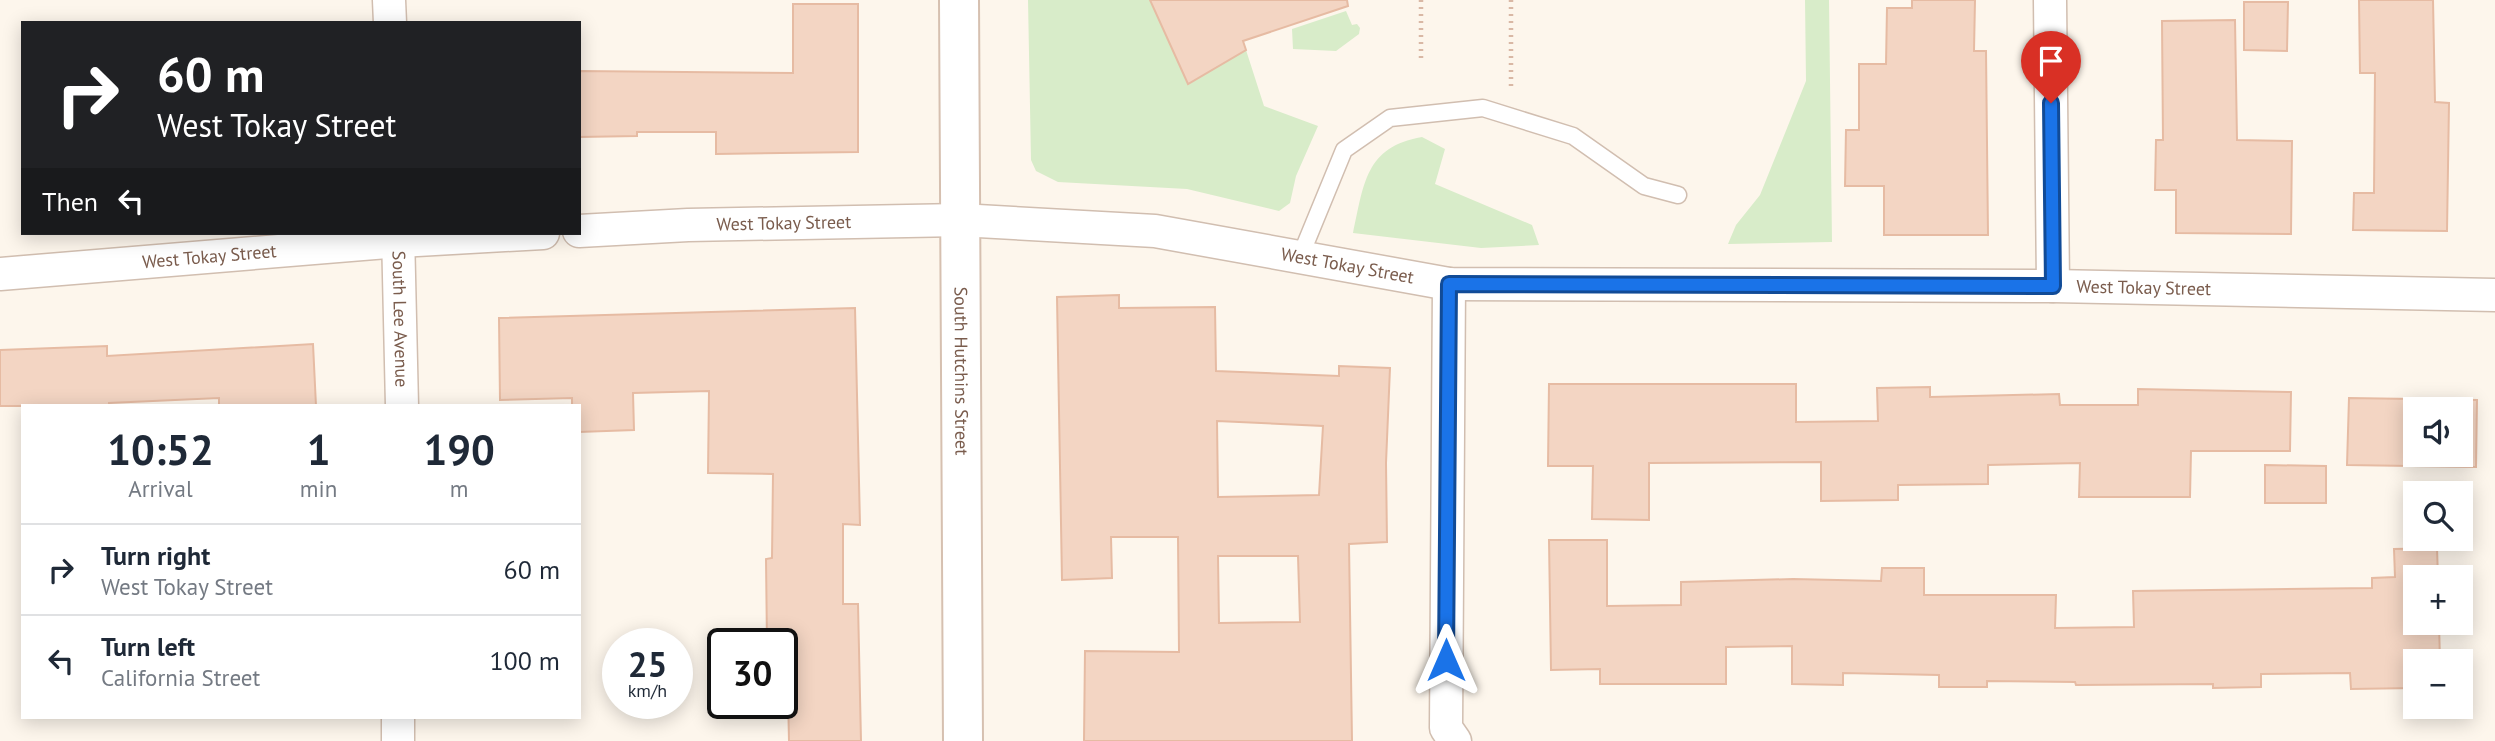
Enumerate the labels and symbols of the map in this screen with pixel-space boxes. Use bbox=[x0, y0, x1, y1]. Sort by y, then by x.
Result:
pin bbox=[2021, 31, 2081, 103]
street label: West Tokay Street bbox=[716, 210, 851, 235]
street label: West Tokay Street bbox=[141, 239, 277, 273]
street label: West Tokay Street bbox=[1279, 242, 1416, 288]
street label: South Lee Avenue bbox=[387, 250, 414, 387]
street label: West Tokay Street bbox=[2076, 274, 2211, 300]
street label: South Hutchins Street bbox=[950, 287, 973, 455]
position arrow bbox=[1409, 623, 1483, 697]
speed limit sign: 30 bbox=[707, 628, 798, 719]

